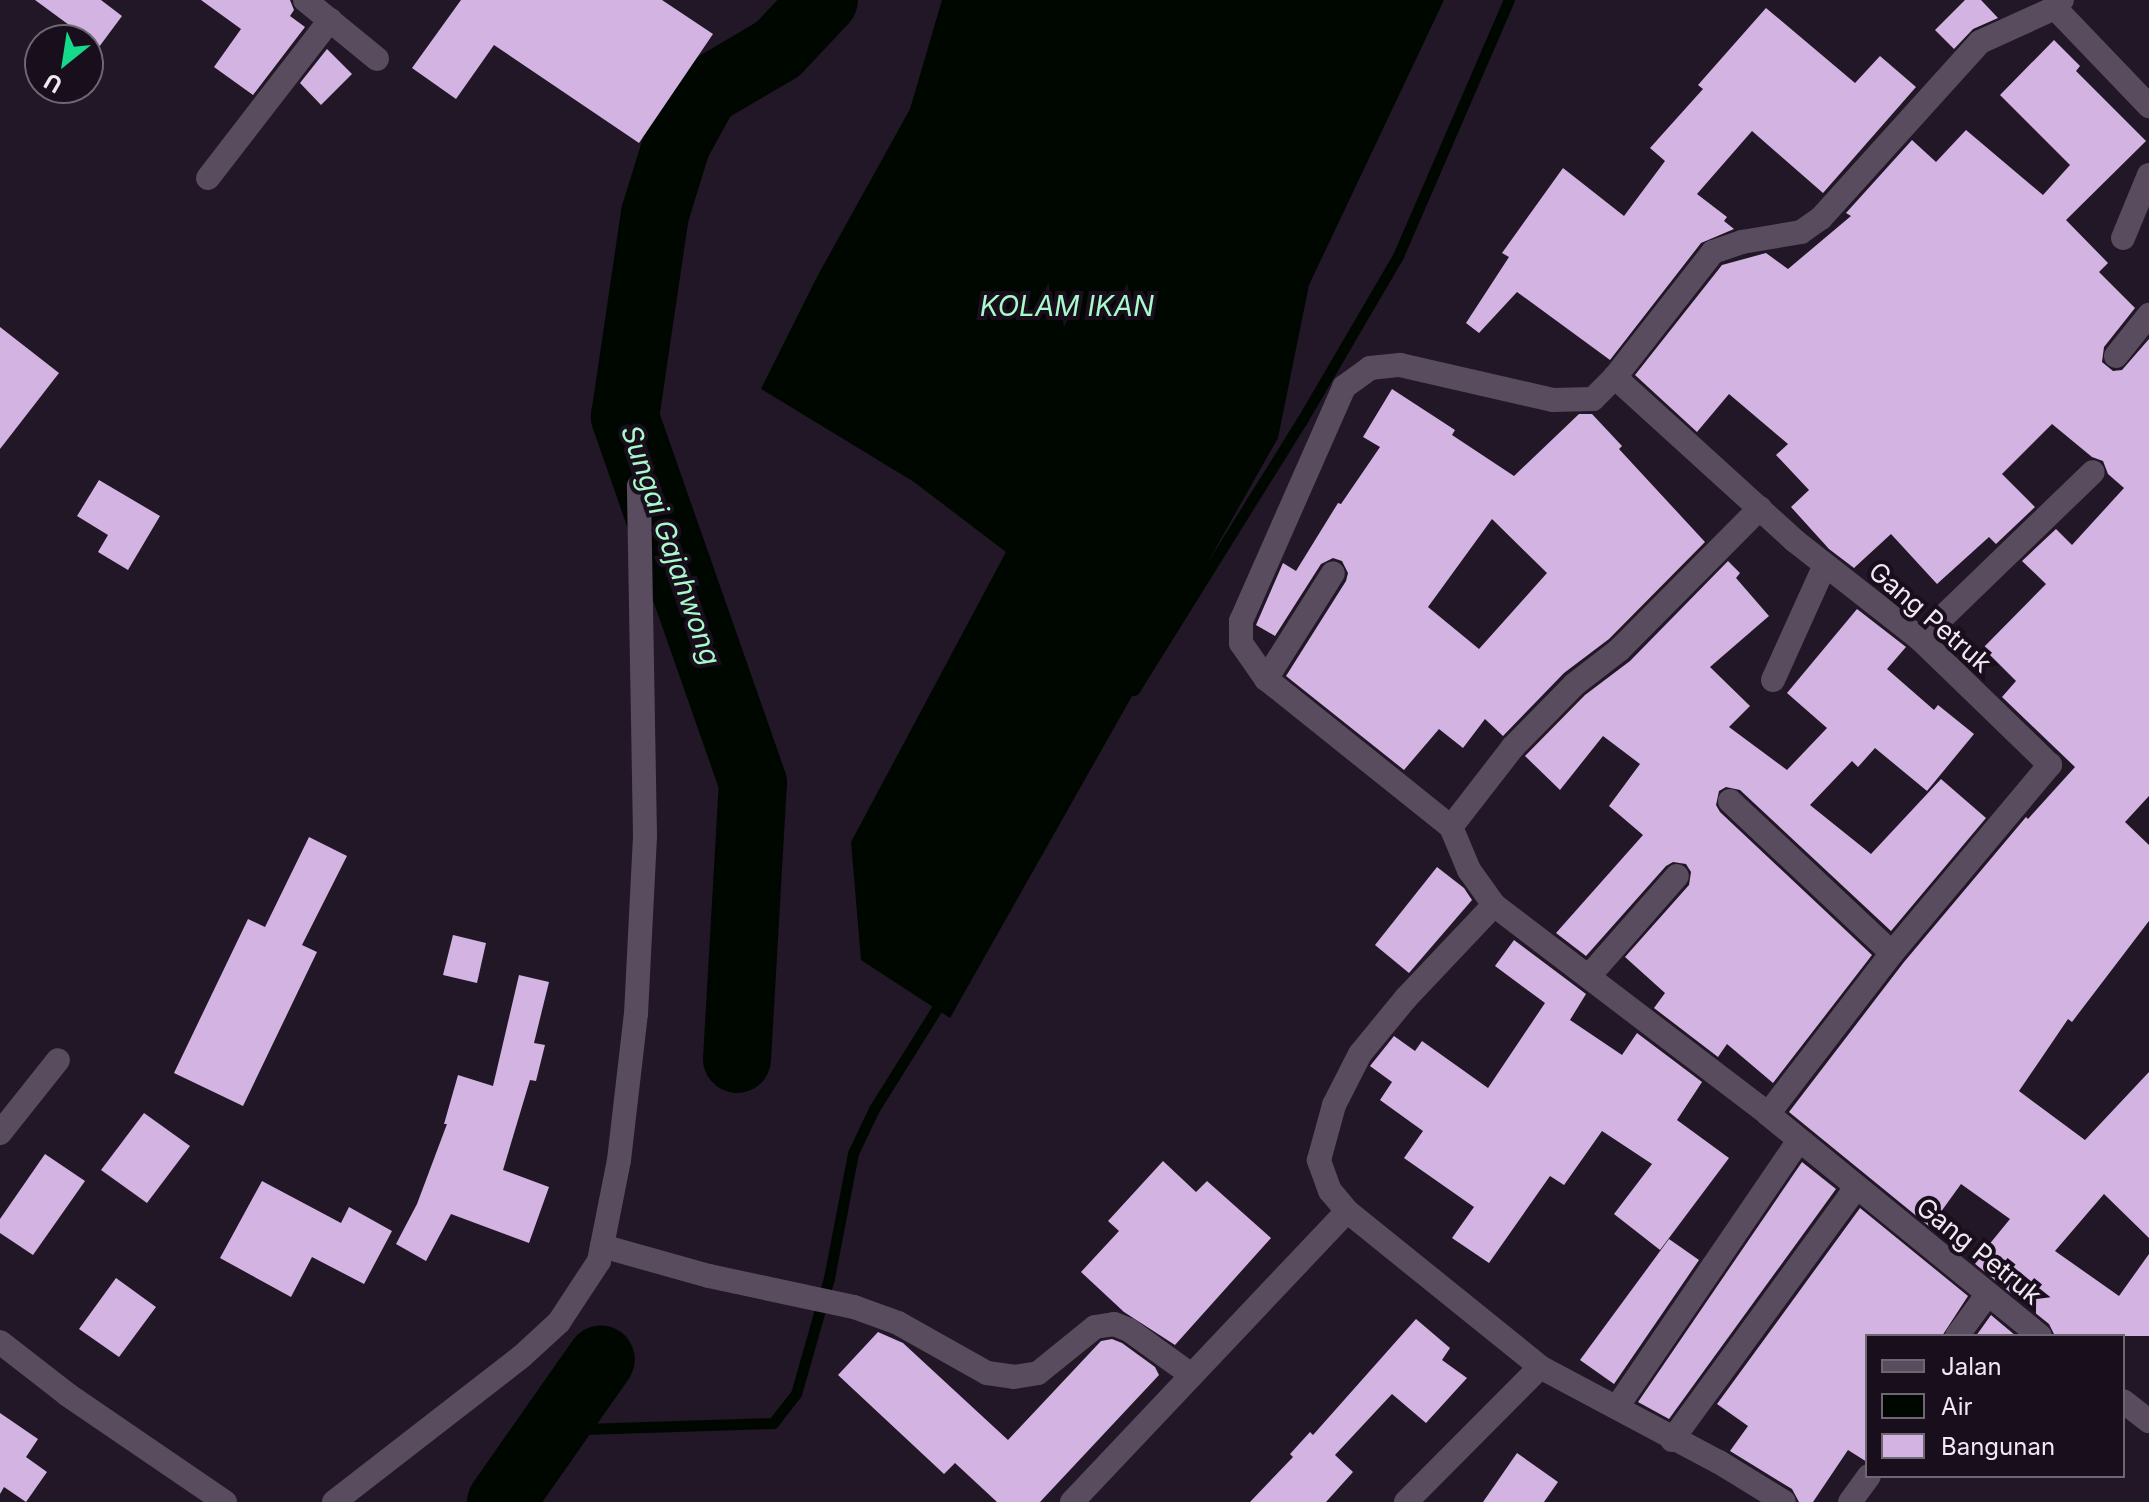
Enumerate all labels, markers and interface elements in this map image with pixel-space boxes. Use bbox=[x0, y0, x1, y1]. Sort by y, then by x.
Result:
north arrow bbox=[24, 24, 104, 104]
text: U bbox=[40, 68, 66, 98]
water label: KOLAM IKAN bbox=[980, 289, 1154, 323]
water label: Sungai Gajahwong bbox=[614, 421, 728, 669]
street label: Gang Petruk bbox=[1862, 555, 1998, 679]
street label: Gang Petruk bbox=[1910, 1191, 2048, 1311]
legend bbox=[1865, 1334, 2125, 1478]
text: Jalan bbox=[1941, 1352, 2002, 1381]
text: Air bbox=[1941, 1392, 1973, 1421]
text: Bangunan bbox=[1941, 1432, 2055, 1461]

